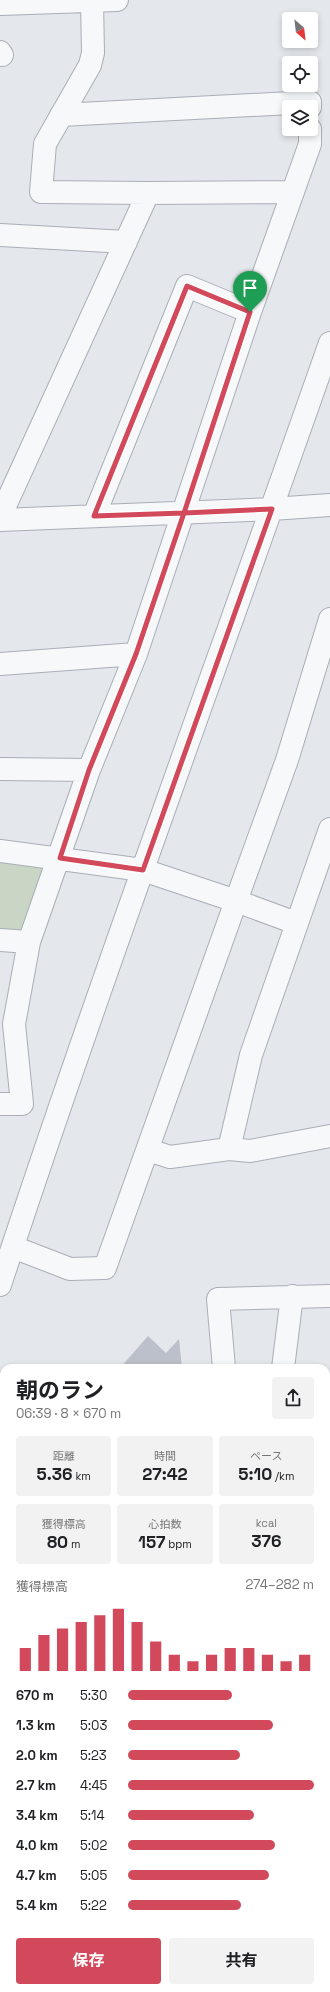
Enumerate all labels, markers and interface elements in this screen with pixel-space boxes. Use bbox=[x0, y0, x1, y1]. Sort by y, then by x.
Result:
north arrow bbox=[282, 12, 318, 48]
map controls bbox=[282, 12, 318, 136]
button: locate bbox=[282, 56, 318, 92]
button: layers bbox=[282, 100, 318, 136]
pin bbox=[233, 271, 267, 312]
icon: arrive bbox=[239, 277, 261, 299]
text: 朝のラン bbox=[16, 1376, 104, 1404]
button: share bbox=[272, 1377, 314, 1419]
text: 06:39 · 8 × 670 m bbox=[16, 1405, 121, 1422]
text: 距離 bbox=[53, 1449, 75, 1463]
text: 時間 bbox=[154, 1449, 176, 1463]
text: ペース bbox=[250, 1449, 283, 1463]
text: 5.36 bbox=[37, 1463, 73, 1485]
text: 27:42 bbox=[142, 1463, 188, 1485]
text: 5:10 bbox=[238, 1463, 272, 1485]
text: km bbox=[73, 1469, 91, 1483]
text: /km bbox=[272, 1469, 294, 1483]
text: kcal bbox=[256, 1516, 277, 1530]
text: 獲得標高 bbox=[42, 1517, 86, 1531]
text: 心拍数 bbox=[148, 1517, 181, 1531]
text: 376 bbox=[251, 1530, 281, 1552]
text: 80 bbox=[47, 1531, 68, 1553]
text: 157 bbox=[138, 1531, 165, 1553]
text: m bbox=[68, 1537, 80, 1551]
text: bpm bbox=[165, 1537, 192, 1551]
text: 274–282 m bbox=[245, 1576, 314, 1593]
text: 獲得標高 bbox=[16, 1578, 68, 1595]
text: 670 m bbox=[16, 1687, 54, 1704]
text: 5:30 bbox=[80, 1687, 107, 1704]
text: 1.3 km bbox=[16, 1717, 55, 1734]
text: 5:03 bbox=[80, 1717, 107, 1734]
text: 2.0 km bbox=[16, 1747, 58, 1764]
text: 5:23 bbox=[80, 1747, 107, 1764]
text: 2.7 km bbox=[16, 1777, 56, 1794]
text: 4:45 bbox=[80, 1777, 107, 1794]
text: 3.4 km bbox=[16, 1807, 58, 1824]
text: 5:14 bbox=[80, 1807, 105, 1824]
text: 4.0 km bbox=[16, 1837, 58, 1854]
text: 5:02 bbox=[80, 1837, 107, 1854]
text: 4.7 km bbox=[16, 1867, 57, 1884]
text: 5:05 bbox=[80, 1867, 107, 1884]
text: 5.4 km bbox=[16, 1897, 58, 1914]
text: 5:22 bbox=[80, 1897, 107, 1914]
button: 保存 bbox=[16, 1938, 161, 1984]
button: 共有 bbox=[169, 1938, 314, 1984]

